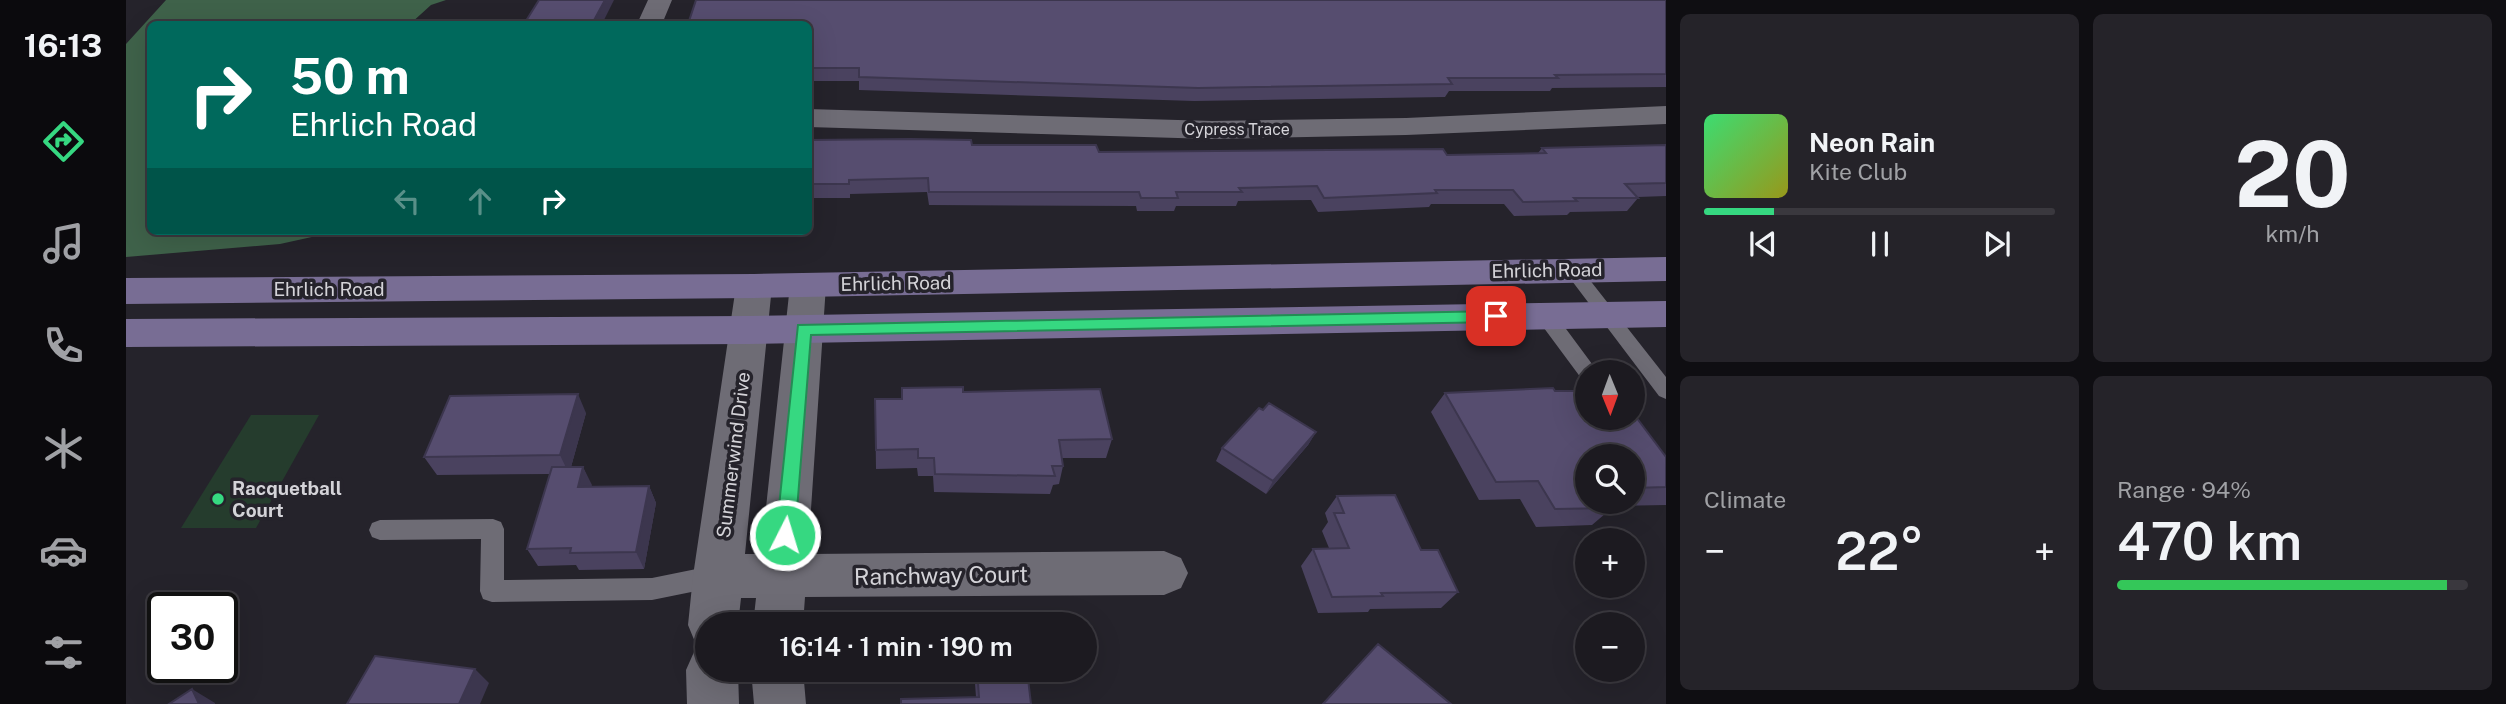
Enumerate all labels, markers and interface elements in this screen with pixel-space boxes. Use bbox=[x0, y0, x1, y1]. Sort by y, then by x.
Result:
text: 16:13 bbox=[24, 27, 102, 64]
text: 50 m bbox=[290, 47, 410, 105]
icon: right bbox=[175, 49, 266, 140]
text: Ehrlich Road bbox=[290, 106, 477, 143]
icon: directions bbox=[39, 117, 88, 166]
street label: Cypress Trace bbox=[1184, 120, 1290, 139]
text: 20 bbox=[2234, 121, 2351, 227]
text: Neon Rain bbox=[1809, 127, 1935, 158]
text: Kite Club bbox=[1809, 158, 1907, 185]
icon: left bbox=[388, 182, 426, 220]
icon: ahead bbox=[461, 182, 499, 220]
icon: right bbox=[534, 182, 572, 220]
icon: music bbox=[39, 219, 88, 268]
text: km/h bbox=[2265, 220, 2320, 247]
icon: previous bbox=[1744, 225, 1782, 263]
icon: pause bbox=[1861, 225, 1899, 263]
icon: next bbox=[1978, 225, 2016, 263]
street label: Ehrlich Road bbox=[1491, 258, 1603, 282]
street label: Ehrlich Road bbox=[840, 271, 952, 295]
street label: Ehrlich Road bbox=[273, 278, 385, 300]
pin bbox=[1466, 286, 1526, 346]
icon: arrive bbox=[1477, 297, 1515, 335]
icon: phone bbox=[39, 321, 88, 370]
north arrow bbox=[1575, 360, 1645, 430]
map controls bbox=[1575, 360, 1645, 682]
street label: Summerwind Drive bbox=[712, 371, 754, 539]
icon: climate bbox=[39, 424, 88, 473]
button: search bbox=[1575, 444, 1645, 514]
text: Range · 94% bbox=[2117, 476, 2251, 503]
place label: Racquetball Court bbox=[232, 477, 342, 521]
text: Climate bbox=[1704, 486, 1786, 513]
marker: Racquetball Court bbox=[210, 491, 226, 507]
position arrow bbox=[748, 498, 822, 572]
text: 470 km bbox=[2117, 511, 2302, 572]
text: 22° bbox=[1835, 521, 1924, 582]
icon: car bbox=[39, 526, 88, 575]
button: + bbox=[1575, 528, 1645, 598]
text: − bbox=[1704, 529, 1725, 574]
text: + bbox=[2034, 529, 2055, 574]
street label: Ranchway Court bbox=[854, 560, 1028, 590]
speed limit sign: 30 bbox=[147, 592, 238, 683]
button: − bbox=[1575, 612, 1645, 682]
icon: filters bbox=[39, 628, 88, 677]
text: 16:14 · 1 min · 190 m bbox=[779, 631, 1013, 662]

